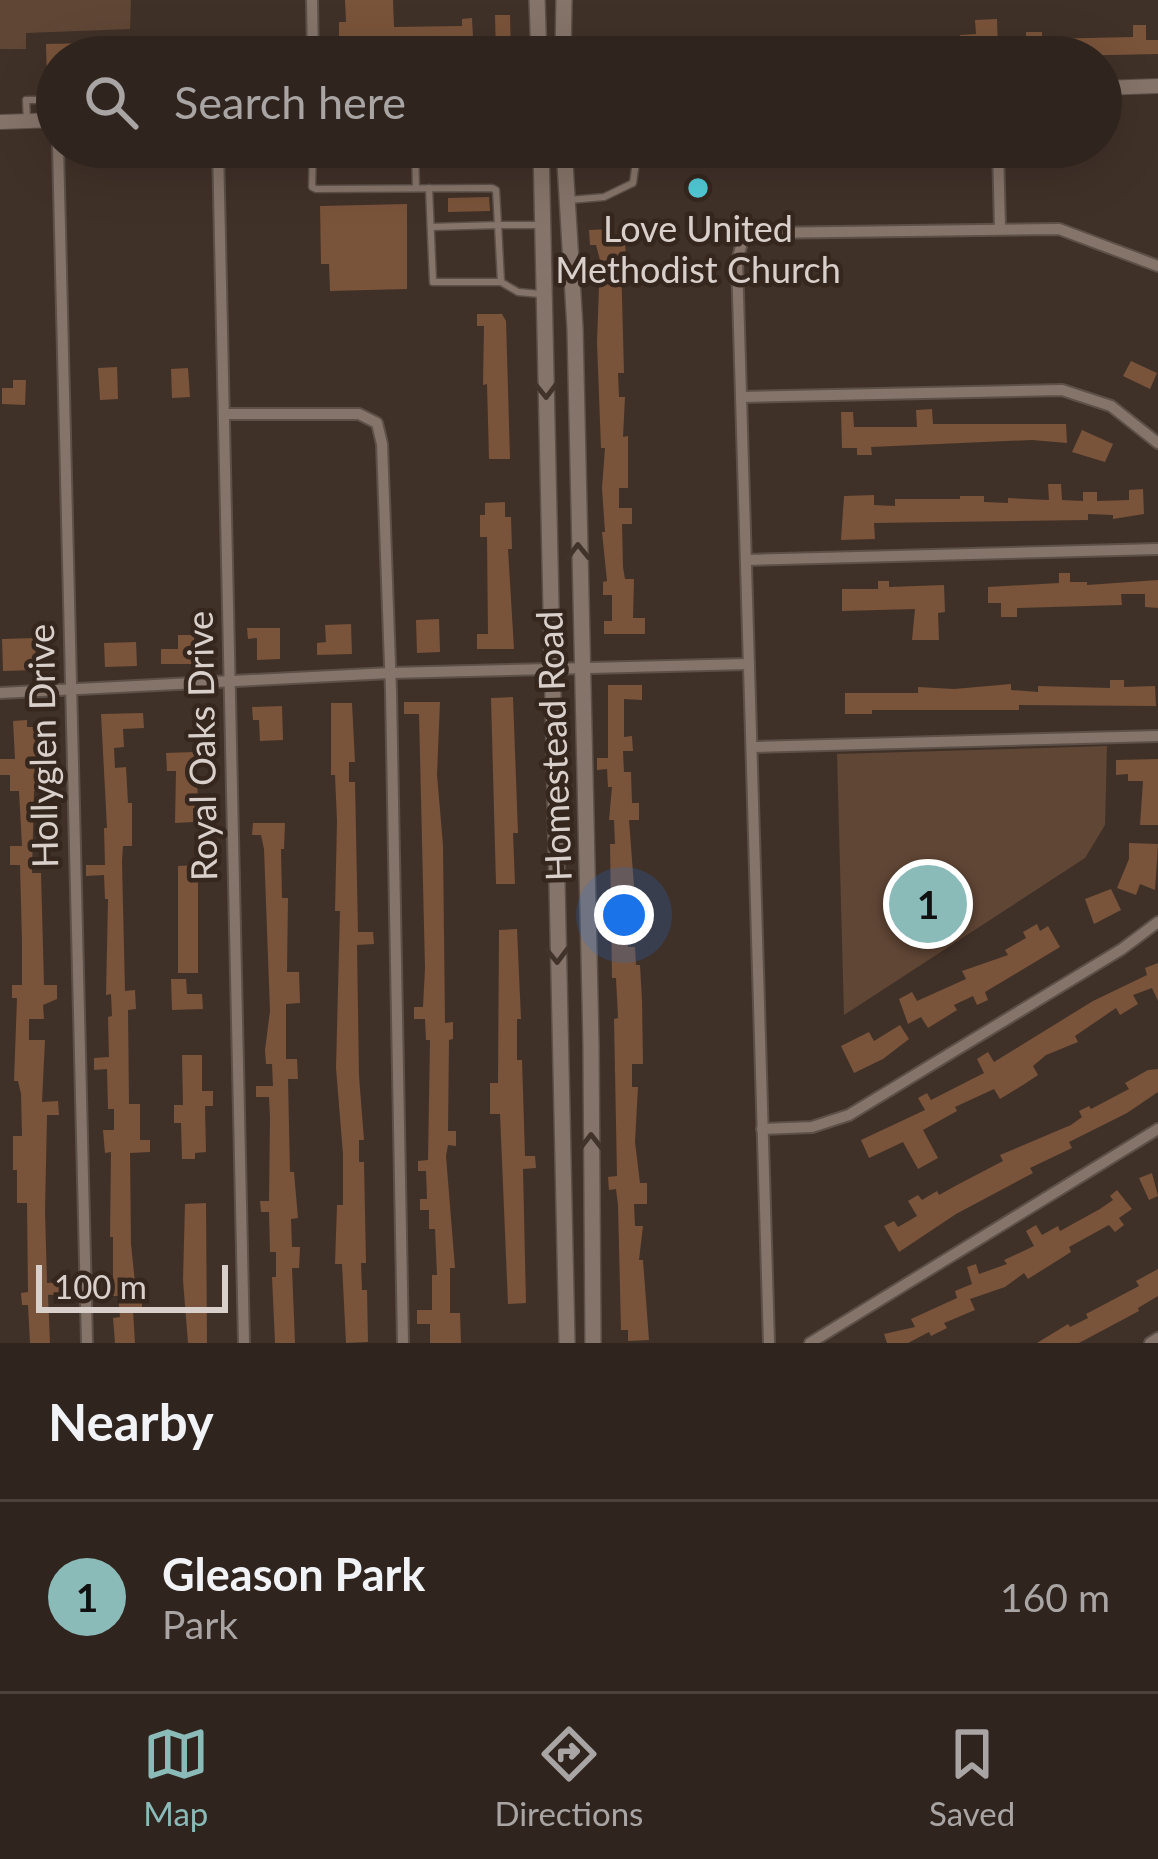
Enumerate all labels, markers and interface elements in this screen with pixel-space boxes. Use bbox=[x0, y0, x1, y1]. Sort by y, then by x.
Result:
search box bbox=[36, 36, 1122, 168]
icon: search bbox=[78, 69, 144, 135]
text: Search here bbox=[174, 75, 406, 129]
marker: Love United Methodist Church bbox=[685, 175, 711, 201]
place label: Love United Methodist Church bbox=[555, 206, 841, 291]
one-way arrow bbox=[532, 381, 558, 400]
one-way arrow bbox=[565, 542, 591, 560]
street label: Homestead Road bbox=[526, 610, 580, 882]
street label: Royal Oaks Drive bbox=[177, 611, 225, 881]
street label: Hollyglen Drive bbox=[18, 624, 66, 868]
pin: 1 bbox=[889, 859, 967, 949]
your location bbox=[594, 885, 654, 945]
one-way arrow bbox=[543, 946, 569, 965]
one-way arrow bbox=[578, 1132, 604, 1150]
scale bar bbox=[36, 1259, 228, 1312]
text: 100 m bbox=[54, 1266, 147, 1306]
text: Nearby bbox=[48, 1391, 214, 1452]
text: Gleason Park bbox=[162, 1547, 425, 1601]
text: 1 bbox=[76, 1574, 98, 1620]
text: 160 m bbox=[1000, 1574, 1110, 1620]
text: Park bbox=[162, 1601, 238, 1647]
tab: Map bbox=[143, 1721, 209, 1833]
tab: Directions bbox=[494, 1721, 643, 1833]
tab: Saved bbox=[929, 1721, 1015, 1833]

